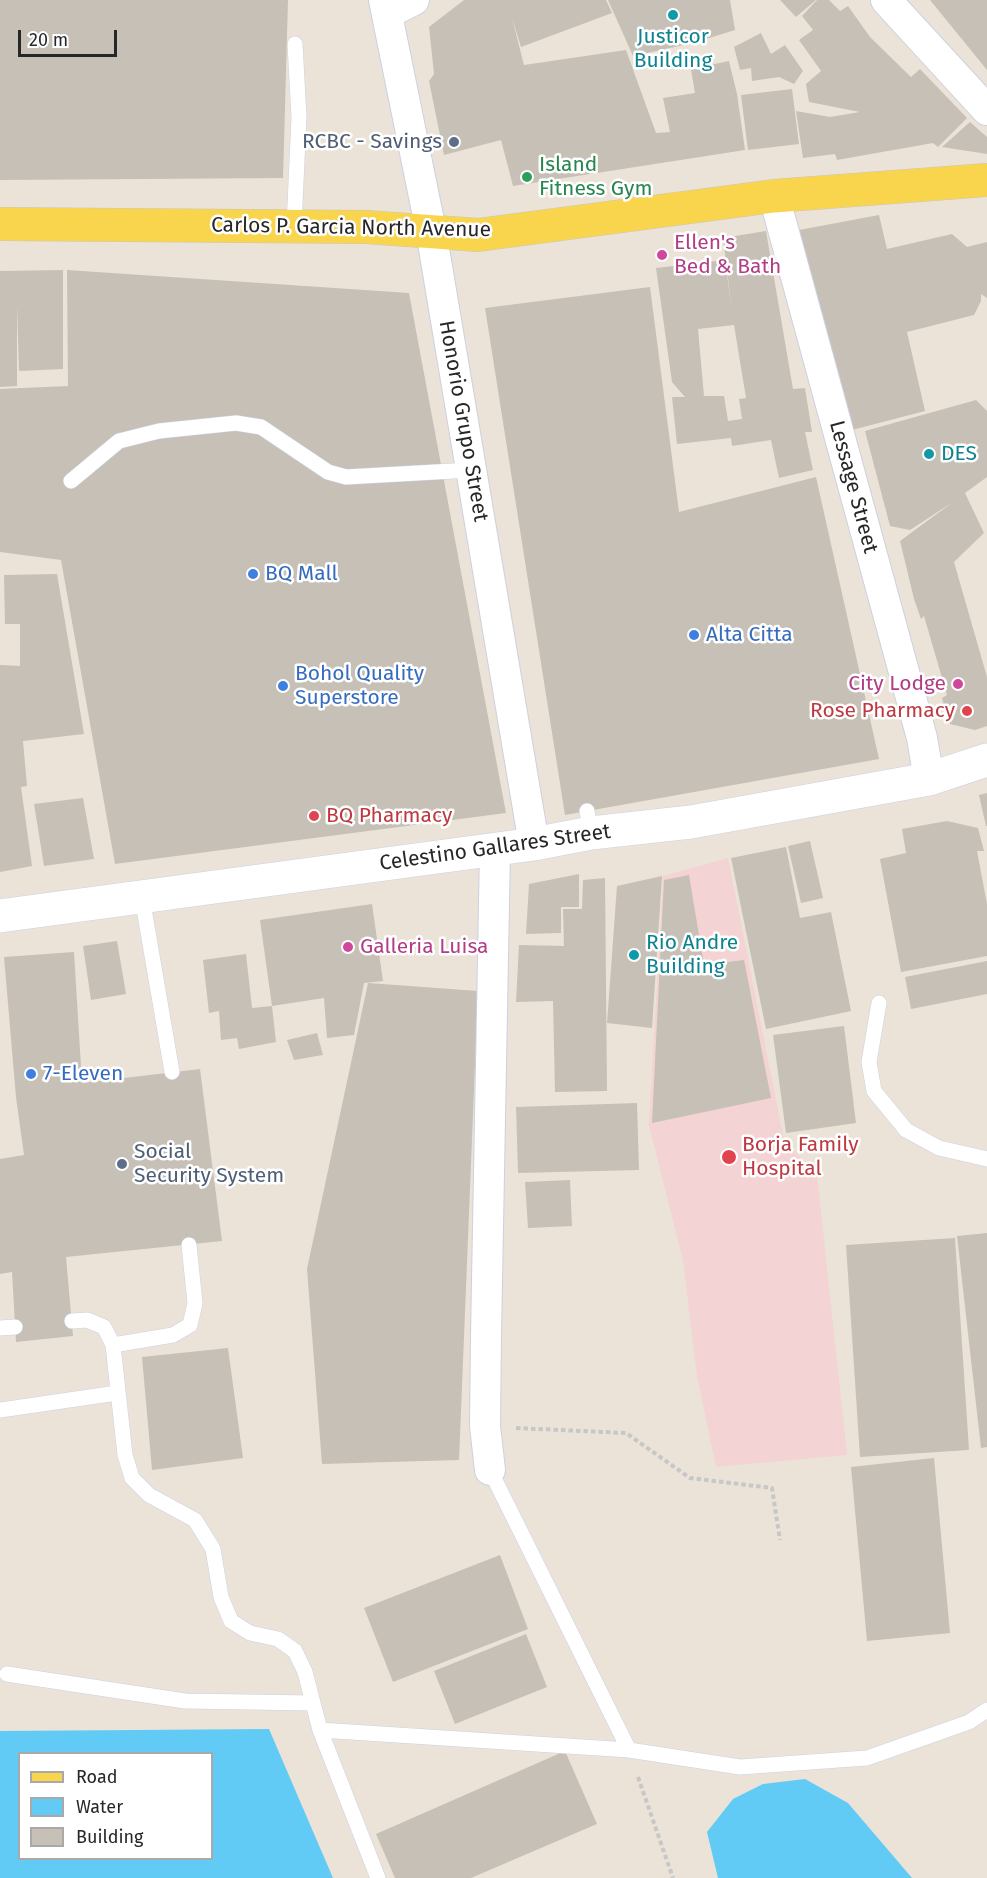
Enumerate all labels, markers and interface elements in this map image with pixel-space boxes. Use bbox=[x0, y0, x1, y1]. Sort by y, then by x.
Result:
marker: Justicor Building bbox=[666, 8, 680, 22]
scale bar bbox=[21, 18, 120, 56]
place label: Justicor Building bbox=[634, 24, 712, 74]
text: 20 m bbox=[29, 29, 68, 51]
place label: RCBC - Savings bbox=[302, 129, 442, 155]
marker: RCBC - Savings bbox=[447, 135, 461, 149]
place label: Island Fitness Gym bbox=[539, 152, 652, 202]
marker: Island Fitness Gym bbox=[520, 170, 534, 184]
street label: Carlos P. Garcia North Avenue bbox=[211, 213, 491, 243]
place label: Ellen's Bed & Bath bbox=[674, 230, 781, 280]
marker: Ellen's Bed & Bath bbox=[655, 248, 669, 262]
street label: Honorio Grupo Street bbox=[433, 318, 493, 524]
street label: Lessage Street bbox=[823, 418, 883, 556]
place label: DES bbox=[941, 441, 977, 467]
marker: DES bbox=[922, 447, 936, 461]
place label: BQ Mall bbox=[265, 561, 338, 587]
marker: BQ Mall bbox=[246, 567, 260, 581]
place label: Alta Citta bbox=[706, 622, 793, 648]
marker: Alta Citta bbox=[687, 628, 701, 642]
place label: Bohol Quality Superstore bbox=[295, 661, 424, 711]
place label: City Lodge bbox=[848, 671, 946, 697]
marker: City Lodge bbox=[951, 677, 965, 691]
marker: Bohol Quality Superstore bbox=[276, 679, 290, 693]
place label: Rose Pharmacy bbox=[810, 698, 955, 724]
marker: Rose Pharmacy bbox=[960, 704, 974, 718]
place label: BQ Pharmacy bbox=[326, 803, 452, 829]
marker: BQ Pharmacy bbox=[307, 809, 321, 823]
street label: Celestino Gallares Street bbox=[378, 819, 612, 877]
place label: Rio Andre Building bbox=[646, 930, 738, 980]
place label: Galleria Luisa bbox=[360, 934, 488, 960]
marker: Galleria Luisa bbox=[341, 940, 355, 954]
marker: Rio Andre Building bbox=[627, 948, 641, 962]
place label: 7-Eleven bbox=[43, 1061, 123, 1087]
marker: 7-Eleven bbox=[24, 1067, 38, 1081]
place label: Borja Family Hospital bbox=[742, 1132, 858, 1182]
place label: Social Security System bbox=[134, 1139, 284, 1189]
marker: Borja Family Hospital bbox=[720, 1148, 738, 1166]
marker: Social Security System bbox=[115, 1157, 129, 1171]
legend bbox=[18, 1752, 213, 1860]
text: Road bbox=[76, 1766, 118, 1788]
text: Water bbox=[76, 1796, 123, 1818]
text: Building bbox=[76, 1826, 143, 1848]

